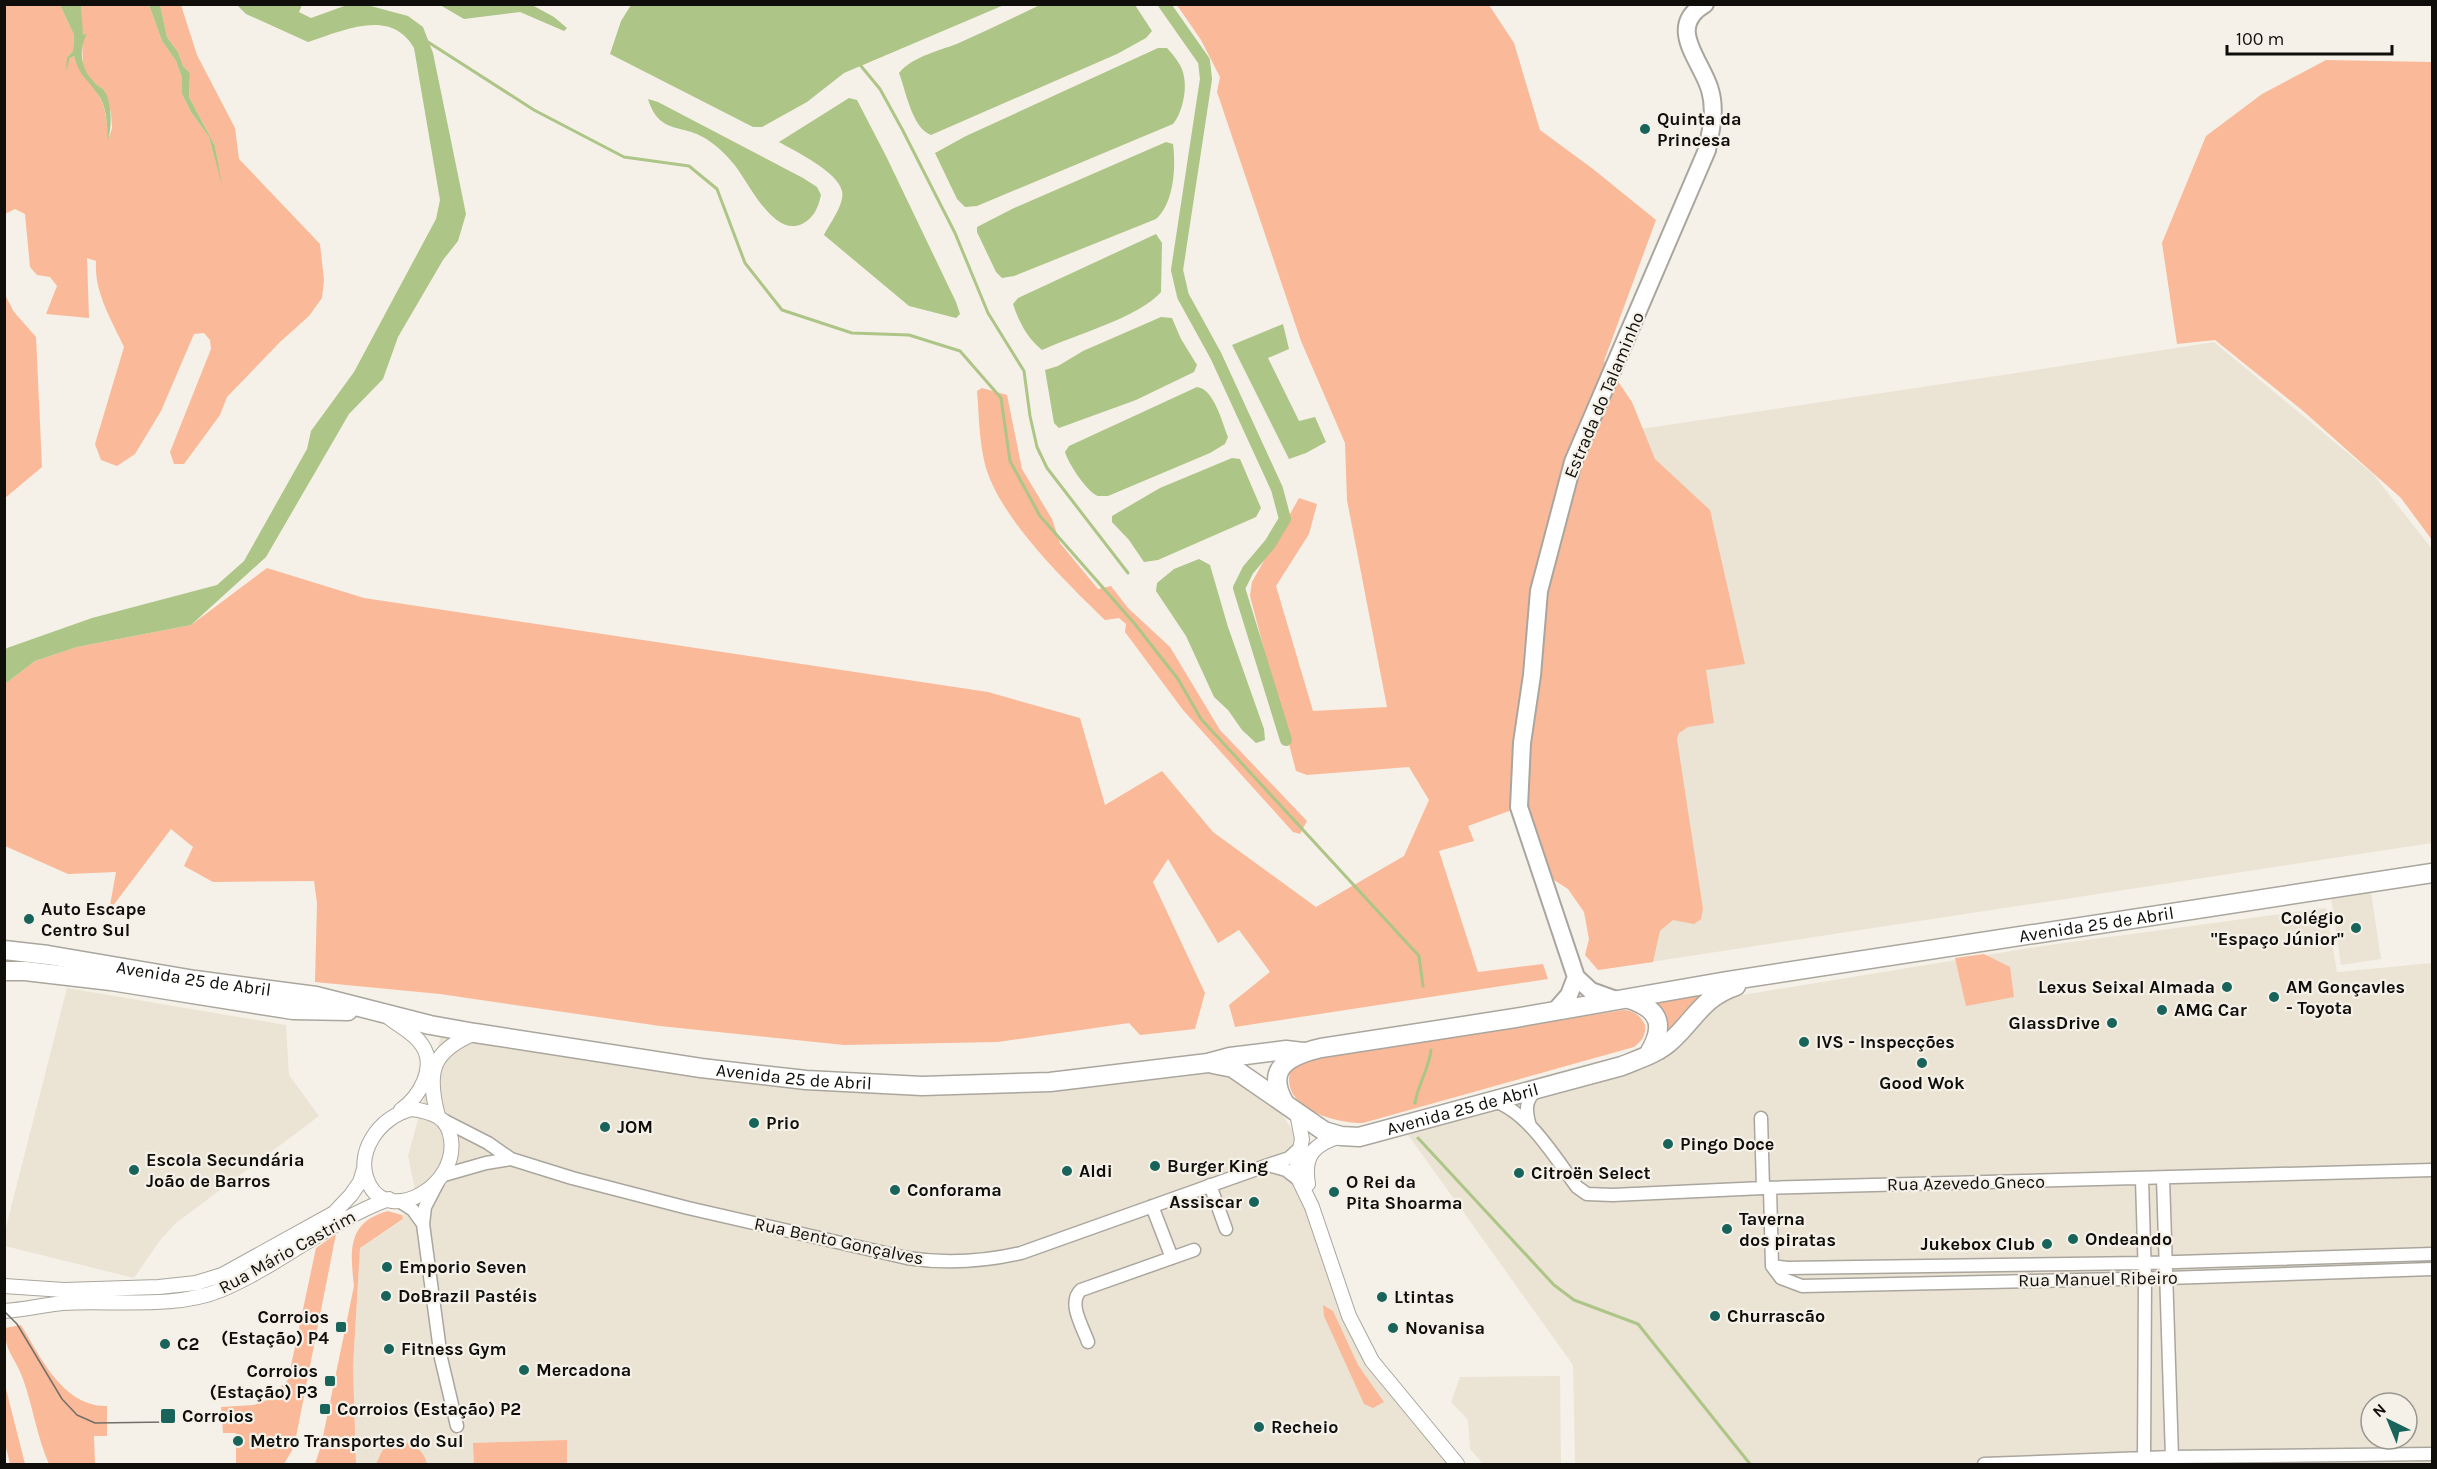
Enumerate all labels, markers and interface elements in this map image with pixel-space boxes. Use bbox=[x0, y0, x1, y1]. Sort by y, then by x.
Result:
scale bar bbox=[2227, 18, 2392, 56]
text: 100 m bbox=[2236, 28, 2284, 50]
place label: Quinta da Princesa bbox=[1657, 108, 1742, 151]
marker: Quinta da Princesa bbox=[1638, 122, 1652, 136]
street label: Estrada do Talaminho bbox=[1559, 309, 1649, 481]
place label: Auto Escape Centro Sul bbox=[41, 898, 146, 941]
street label: Avenida 25 de Abril bbox=[2017, 902, 2175, 947]
place label: Colégio "Espaço Júnior" bbox=[2211, 907, 2344, 950]
marker: Auto Escape Centro Sul bbox=[22, 912, 36, 926]
marker: Colégio "Espaço Júnior" bbox=[2349, 921, 2363, 935]
street label: Avenida 25 de Abril bbox=[115, 956, 273, 1001]
place label: Lexus Seixal Almada bbox=[2038, 976, 2215, 998]
place label: AM Gonçavles - Toyota bbox=[2286, 976, 2405, 1019]
marker: Lexus Seixal Almada bbox=[2220, 980, 2234, 994]
marker: AM Gonçavles - Toyota bbox=[2267, 990, 2281, 1004]
place label: AMG Car bbox=[2174, 999, 2247, 1021]
marker: AMG Car bbox=[2155, 1003, 2169, 1017]
place label: GlassDrive bbox=[2009, 1012, 2100, 1034]
marker: GlassDrive bbox=[2105, 1016, 2119, 1030]
place label: IVS - Inspecções bbox=[1816, 1031, 1955, 1053]
marker: IVS - Inspecções bbox=[1797, 1035, 1811, 1049]
marker: Good Wok bbox=[1915, 1056, 1929, 1070]
street label: Avenida 25 de Abril bbox=[715, 1059, 873, 1094]
place label: Good Wok bbox=[1879, 1072, 1965, 1094]
street label: Avenida 25 de Abril bbox=[1384, 1078, 1541, 1140]
place label: Prio bbox=[766, 1112, 800, 1134]
place label: JOM bbox=[617, 1116, 653, 1138]
marker: Prio bbox=[747, 1116, 761, 1130]
marker: JOM bbox=[598, 1120, 612, 1134]
place label: Pingo Doce bbox=[1680, 1133, 1774, 1155]
marker: Pingo Doce bbox=[1661, 1137, 1675, 1151]
place label: Escola Secundária João de Barros bbox=[146, 1149, 304, 1192]
place label: Burger King bbox=[1167, 1155, 1268, 1177]
marker: Burger King bbox=[1148, 1159, 1162, 1173]
place label: Aldi bbox=[1079, 1160, 1113, 1182]
place label: Citroën Select bbox=[1531, 1162, 1651, 1184]
marker: Escola Secundária João de Barros bbox=[127, 1163, 141, 1177]
marker: Aldi bbox=[1060, 1164, 1074, 1178]
marker: Citroën Select bbox=[1512, 1166, 1526, 1180]
place label: O Rei da Pita Shoarma bbox=[1346, 1171, 1463, 1214]
street label: Rua Azevedo Gneco bbox=[1887, 1171, 2045, 1195]
place label: Conforama bbox=[907, 1179, 1002, 1201]
marker: Conforama bbox=[888, 1183, 902, 1197]
marker: O Rei da Pita Shoarma bbox=[1327, 1185, 1341, 1199]
place label: Assiscar bbox=[1169, 1191, 1242, 1213]
marker: Assiscar bbox=[1247, 1195, 1261, 1209]
street label: Rua Mário Castrim bbox=[215, 1205, 359, 1299]
place label: Taverna dos piratas bbox=[1739, 1208, 1836, 1251]
street label: Rua Bento Gonçalves bbox=[752, 1212, 926, 1270]
marker: Taverna dos piratas bbox=[1720, 1222, 1734, 1236]
place label: Ondeando bbox=[2085, 1228, 2172, 1250]
marker: Ondeando bbox=[2066, 1232, 2080, 1246]
place label: Jukebox Club bbox=[1921, 1233, 2035, 1255]
marker: Jukebox Club bbox=[2040, 1237, 2054, 1251]
place label: Emporio Seven bbox=[399, 1256, 527, 1278]
marker: Emporio Seven bbox=[380, 1260, 394, 1274]
street label: Rua Manuel Ribeiro bbox=[2018, 1267, 2178, 1291]
place label: DoBrazil Pastéis bbox=[398, 1285, 537, 1307]
place label: Ltintas bbox=[1394, 1286, 1454, 1308]
marker: DoBrazil Pastéis bbox=[379, 1289, 393, 1303]
marker: Ltintas bbox=[1375, 1290, 1389, 1304]
place label: Churrascão bbox=[1727, 1305, 1825, 1327]
place label: Corroios (Estação) P4 bbox=[221, 1306, 329, 1349]
marker: Churrascão bbox=[1708, 1309, 1722, 1323]
place label: Novanisa bbox=[1405, 1317, 1485, 1339]
marker: Corroios (Estação) P4 bbox=[334, 1320, 348, 1334]
marker: Novanisa bbox=[1386, 1321, 1400, 1335]
place label: C2 bbox=[177, 1333, 199, 1355]
marker: C2 bbox=[158, 1337, 172, 1351]
place label: Fitness Gym bbox=[401, 1338, 506, 1360]
marker: Fitness Gym bbox=[382, 1342, 396, 1356]
place label: Mercadona bbox=[536, 1359, 631, 1381]
place label: Corroios (Estação) P3 bbox=[209, 1360, 318, 1403]
marker: Mercadona bbox=[517, 1363, 531, 1377]
marker: Corroios (Estação) P3 bbox=[323, 1374, 337, 1388]
north arrow bbox=[2359, 1391, 2419, 1451]
place label: Corroios (Estação) P2 bbox=[337, 1398, 521, 1420]
text: N bbox=[2368, 1400, 2390, 1421]
marker: Corroios (Estação) P2 bbox=[318, 1402, 332, 1416]
place label: Corroios bbox=[182, 1405, 254, 1427]
marker: Corroios bbox=[159, 1407, 177, 1425]
place label: Recheio bbox=[1271, 1416, 1339, 1438]
marker: Recheio bbox=[1252, 1420, 1266, 1434]
place label: Metro Transportes do Sul bbox=[250, 1430, 464, 1452]
marker: Metro Transportes do Sul bbox=[231, 1434, 245, 1448]

